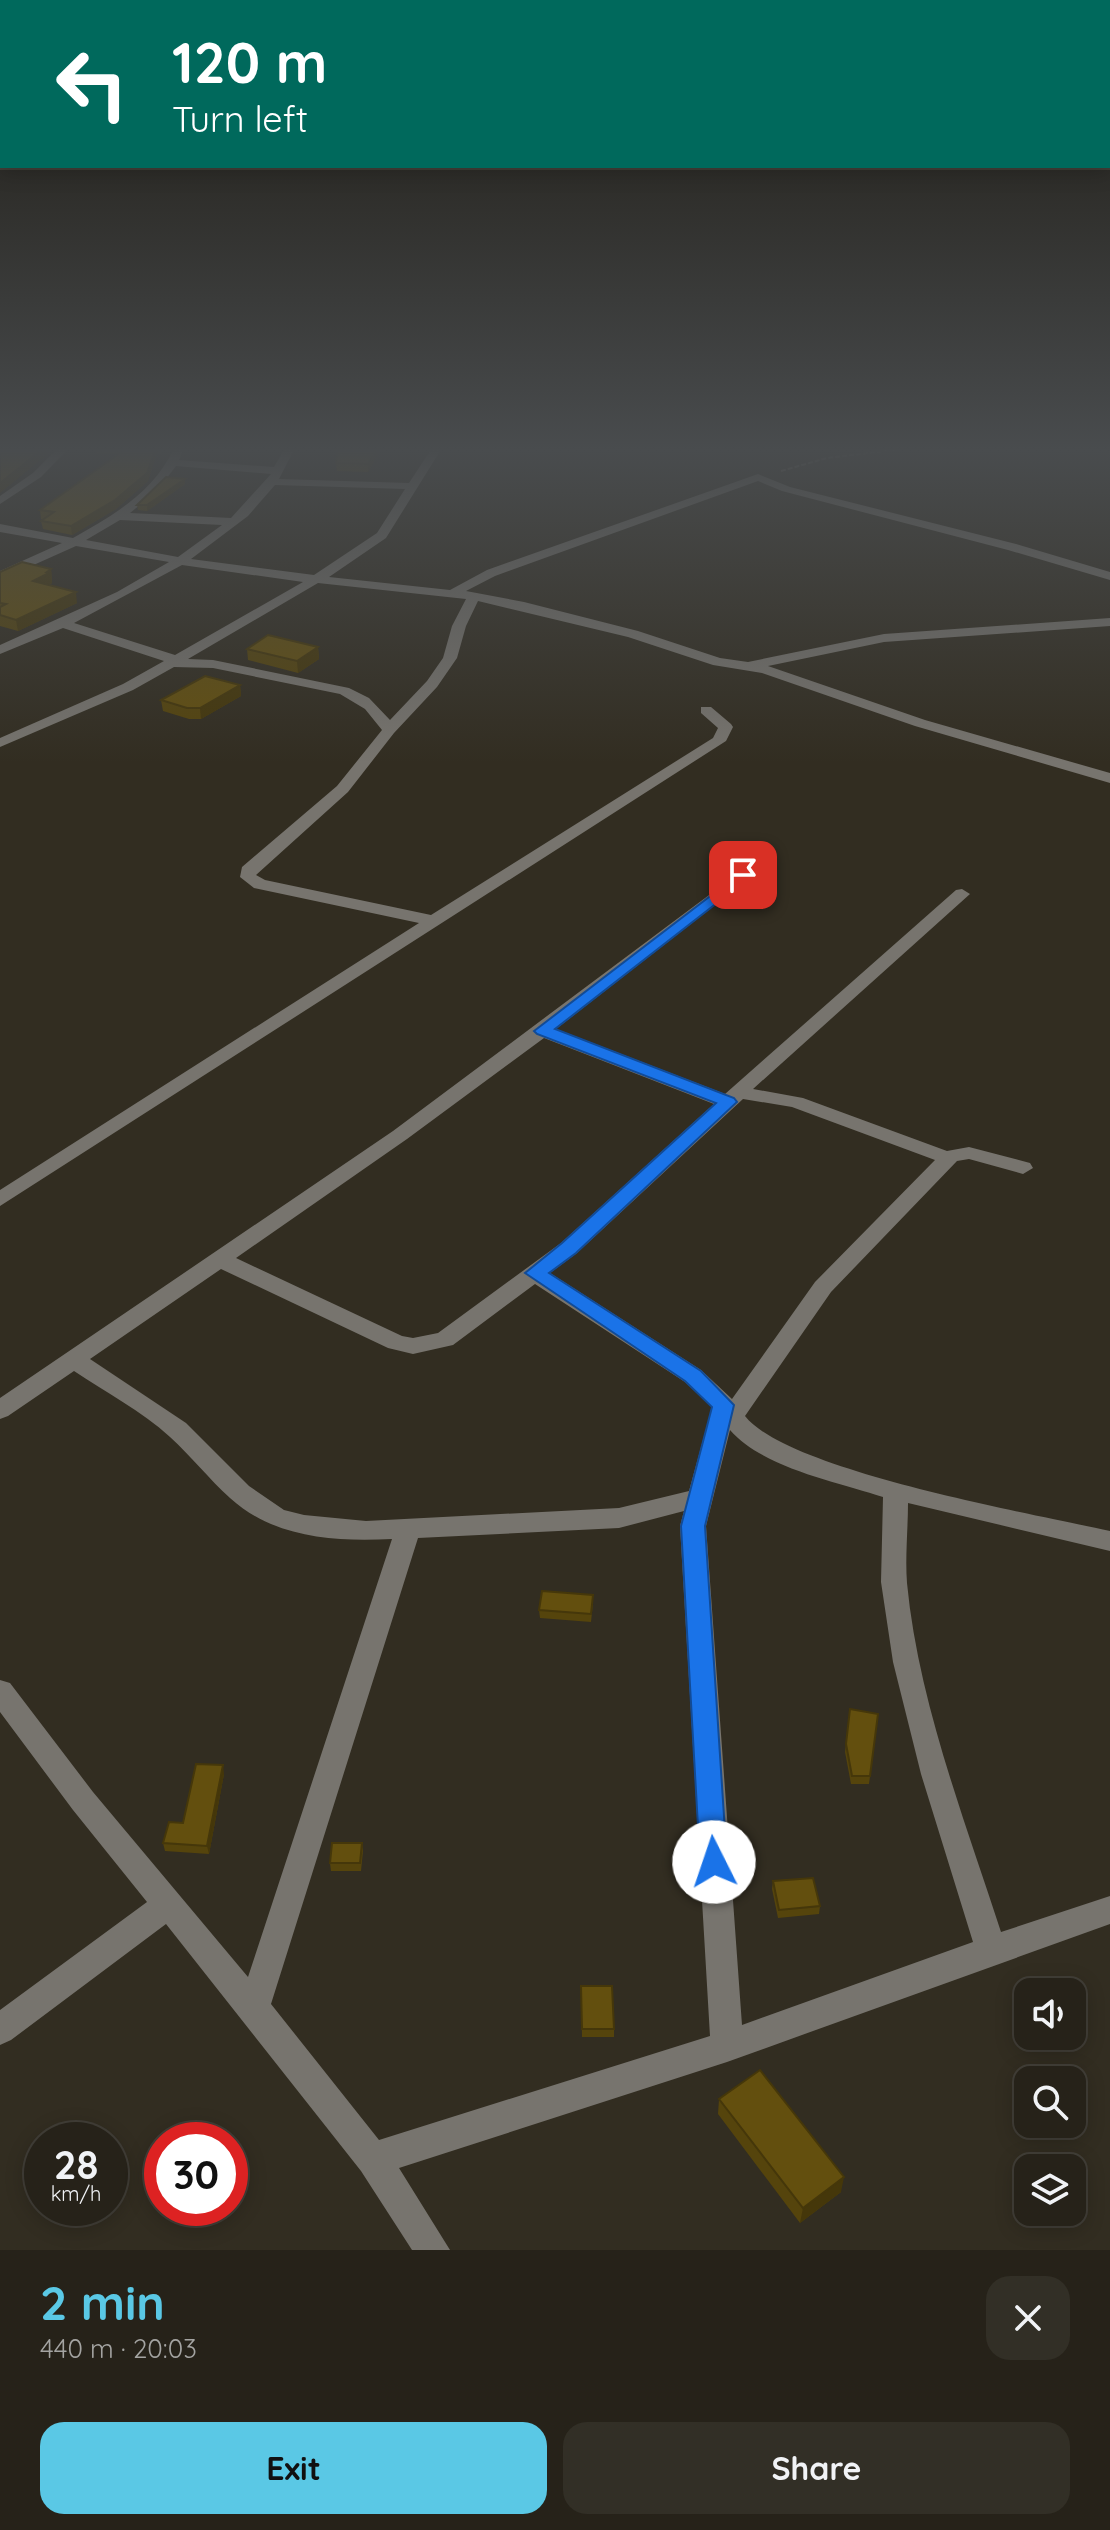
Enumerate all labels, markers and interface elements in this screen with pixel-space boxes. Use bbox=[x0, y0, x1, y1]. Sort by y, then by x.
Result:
text: 120 m bbox=[172, 27, 327, 97]
icon: left bbox=[40, 32, 144, 136]
text: Turn left bbox=[172, 96, 308, 141]
pin bbox=[709, 841, 777, 909]
icon: arrive bbox=[721, 853, 765, 897]
position arrow bbox=[672, 1820, 756, 1904]
map controls bbox=[1014, 1978, 1086, 2226]
button: sound bbox=[1014, 1978, 1086, 2050]
button: search bbox=[1014, 2066, 1086, 2138]
speed limit sign: 30 bbox=[144, 2122, 248, 2226]
text: 28 bbox=[54, 2139, 98, 2189]
button: layers bbox=[1014, 2154, 1086, 2226]
text: km/h bbox=[51, 2181, 101, 2206]
text: 2 min bbox=[40, 2272, 165, 2332]
button: close bbox=[986, 2276, 1070, 2360]
text: 440 m · 20:03 bbox=[40, 2332, 197, 2365]
button: Exit bbox=[40, 2422, 547, 2514]
button: Share bbox=[563, 2422, 1070, 2514]

